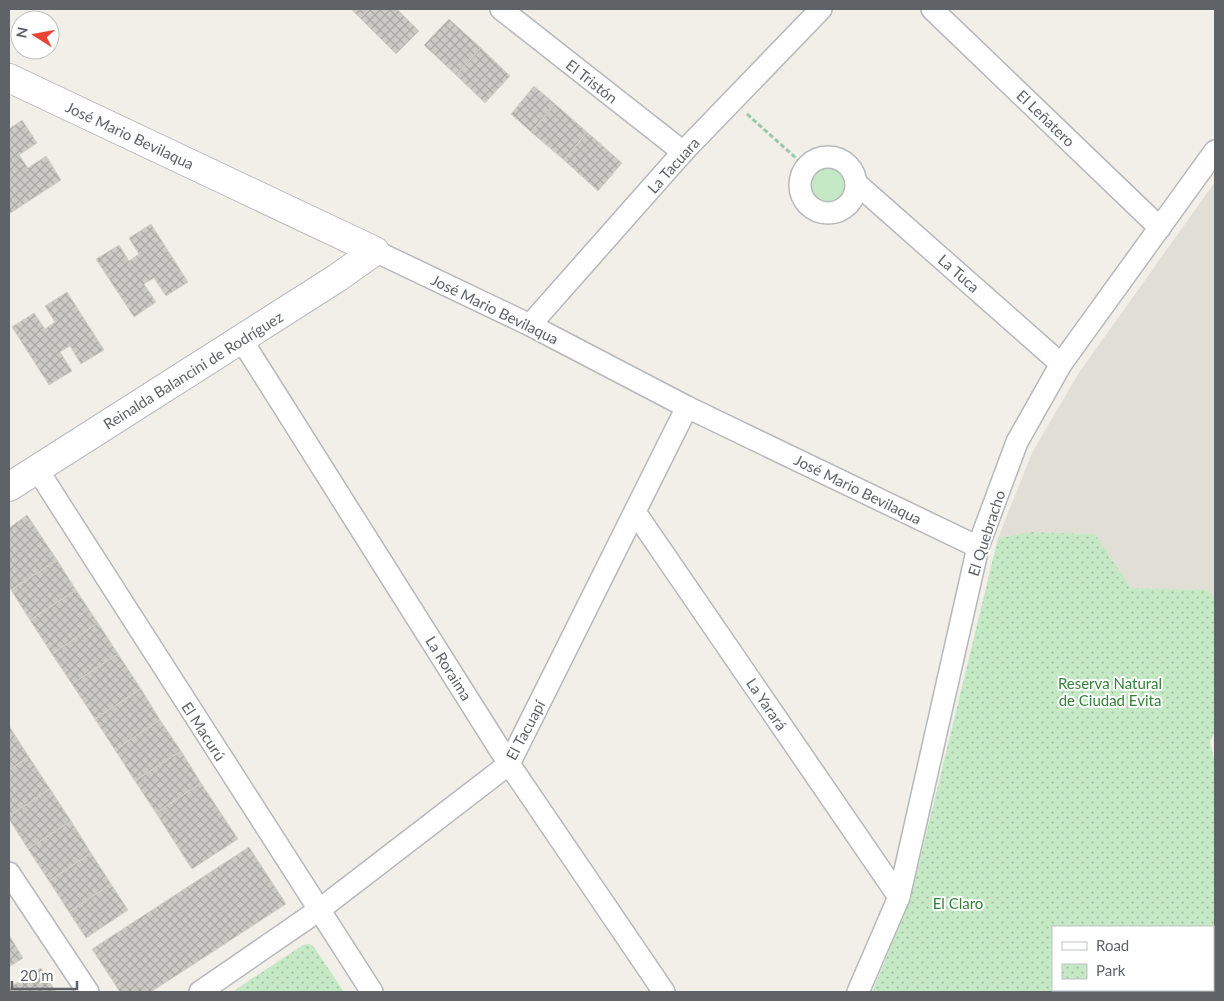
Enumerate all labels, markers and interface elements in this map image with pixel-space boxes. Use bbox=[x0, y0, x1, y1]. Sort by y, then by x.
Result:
north arrow bbox=[10, 10, 60, 60]
text: N bbox=[12, 26, 31, 39]
street label: El Tristón bbox=[563, 55, 621, 107]
street label: El Leñatero bbox=[1013, 86, 1079, 150]
street label: José Mario Bevilaqua bbox=[63, 97, 197, 173]
street label: La Tacuara bbox=[643, 133, 703, 197]
street label: La Tuca bbox=[935, 250, 983, 296]
street label: José Mario Bevilaqua bbox=[428, 270, 562, 348]
street label: Reinalda Balancini de Rodríguez bbox=[100, 307, 286, 433]
street label: José Mario Bevilaqua bbox=[791, 450, 925, 528]
street label: El Quebracho bbox=[964, 488, 1008, 578]
street label: La Roraima bbox=[422, 632, 476, 704]
street label: La Yarará bbox=[743, 674, 791, 734]
park label: Reserva Natural de Ciudad Evita bbox=[1058, 674, 1162, 709]
street label: El Tacuapí bbox=[502, 696, 549, 763]
street label: El Macurú bbox=[178, 698, 230, 764]
park label: El Claro bbox=[933, 894, 983, 912]
legend bbox=[1052, 926, 1214, 991]
text: Road bbox=[1096, 936, 1129, 954]
scale bar bbox=[12, 958, 78, 990]
text: Park bbox=[1096, 961, 1126, 979]
text: 20 m bbox=[20, 966, 54, 984]

